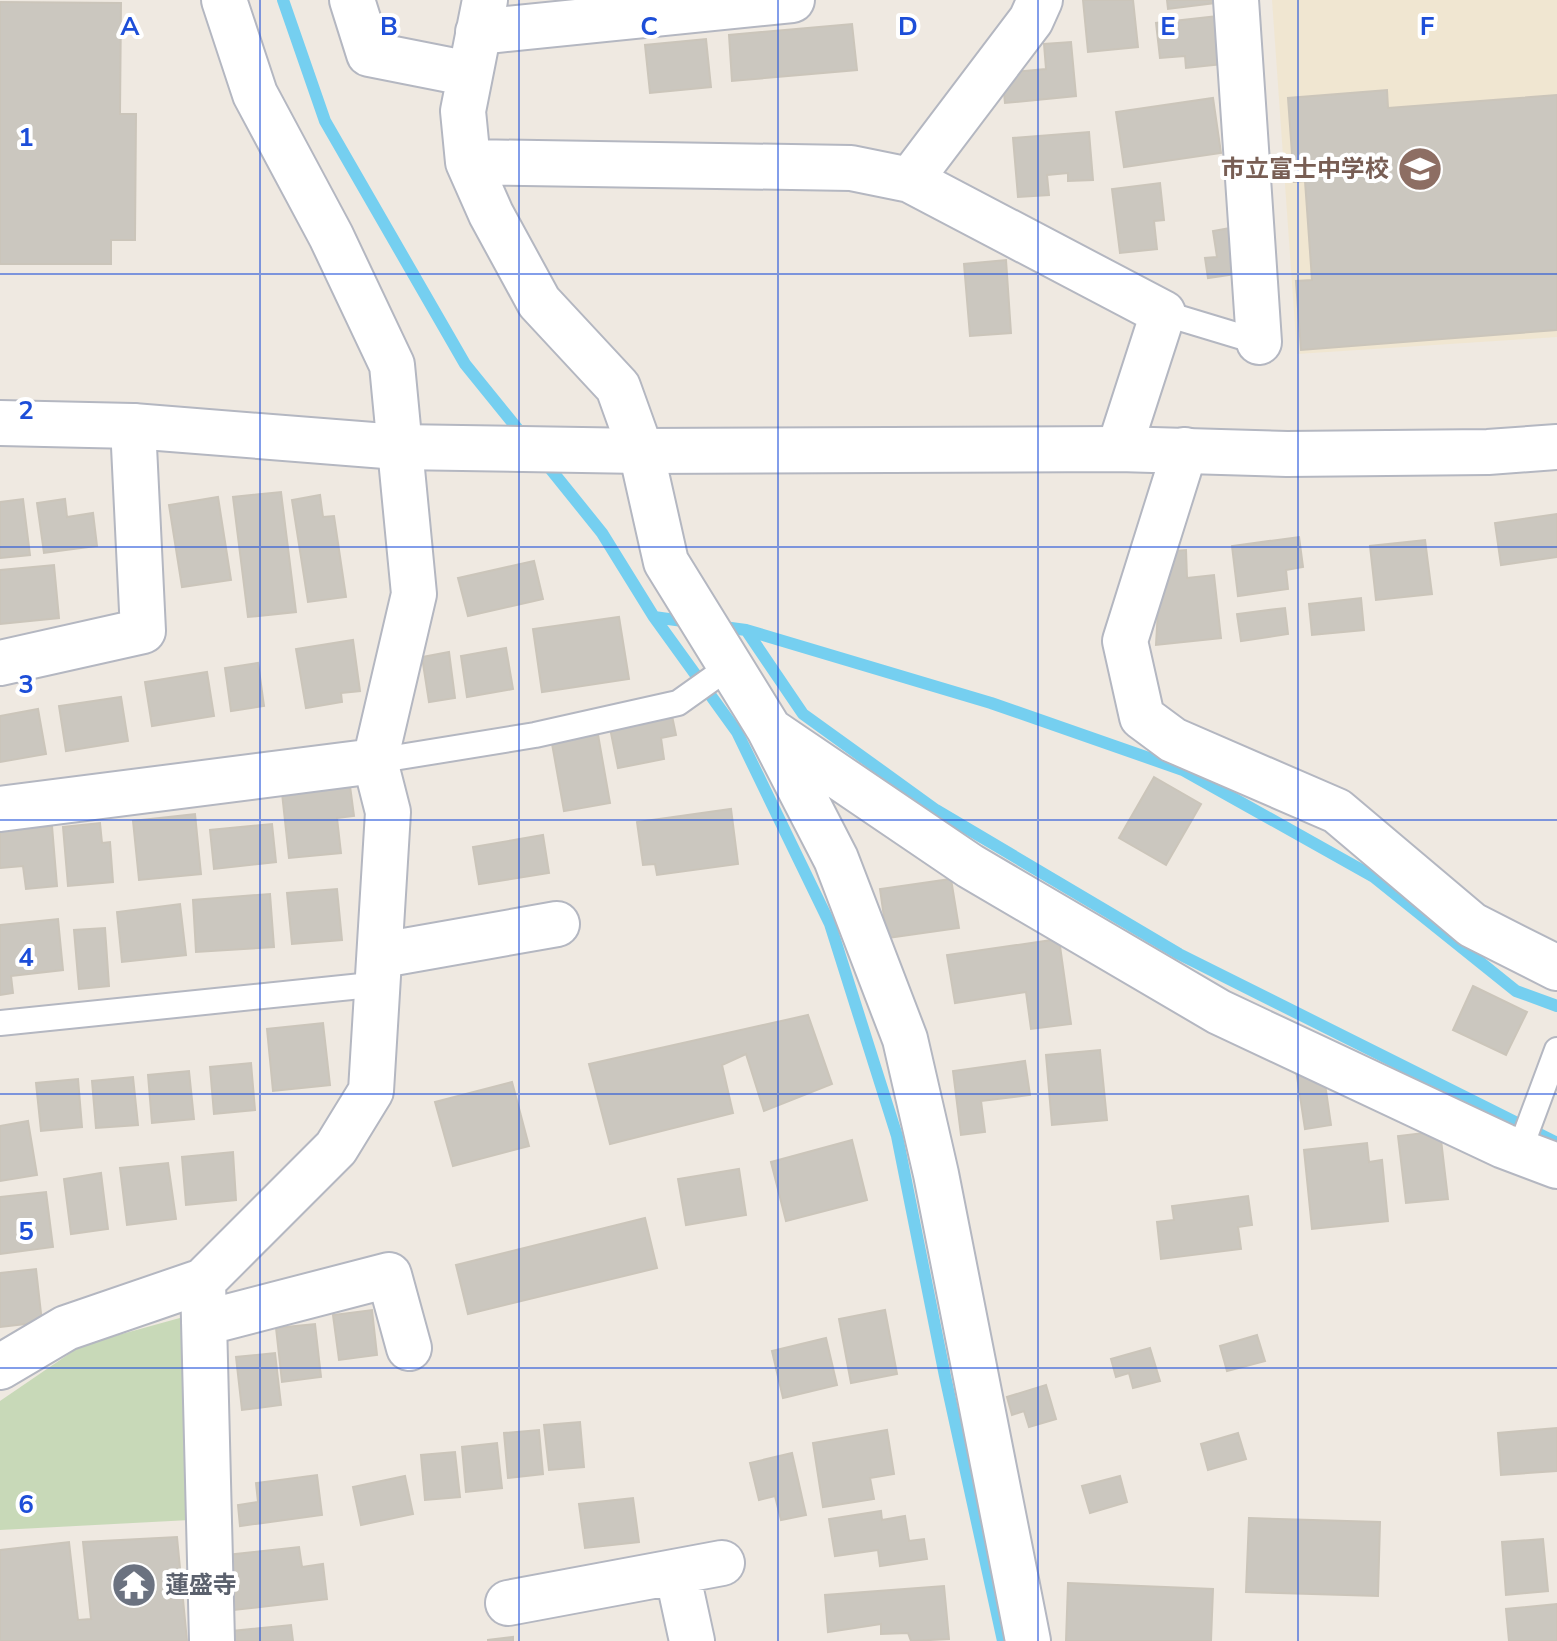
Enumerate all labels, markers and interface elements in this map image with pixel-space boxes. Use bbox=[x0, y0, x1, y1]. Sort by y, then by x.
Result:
text: A bbox=[120, 9, 140, 44]
text: B bbox=[380, 9, 398, 44]
text: C bbox=[640, 9, 658, 44]
text: D bbox=[898, 9, 918, 44]
text: E bbox=[1160, 9, 1176, 44]
text: F bbox=[1420, 9, 1434, 44]
text: 1 bbox=[18, 120, 34, 155]
school or university icon: 市立富士中学校 bbox=[1396, 145, 1444, 193]
place label: 市立富士中学校 bbox=[1221, 153, 1389, 185]
text: 2 bbox=[18, 393, 34, 428]
text: 3 bbox=[18, 667, 34, 702]
text: 4 bbox=[18, 940, 34, 975]
text: 5 bbox=[18, 1214, 34, 1249]
text: 6 bbox=[18, 1487, 34, 1522]
temple icon: 蓮盛寺 bbox=[110, 1561, 158, 1609]
place label: 蓮盛寺 bbox=[165, 1569, 237, 1601]

